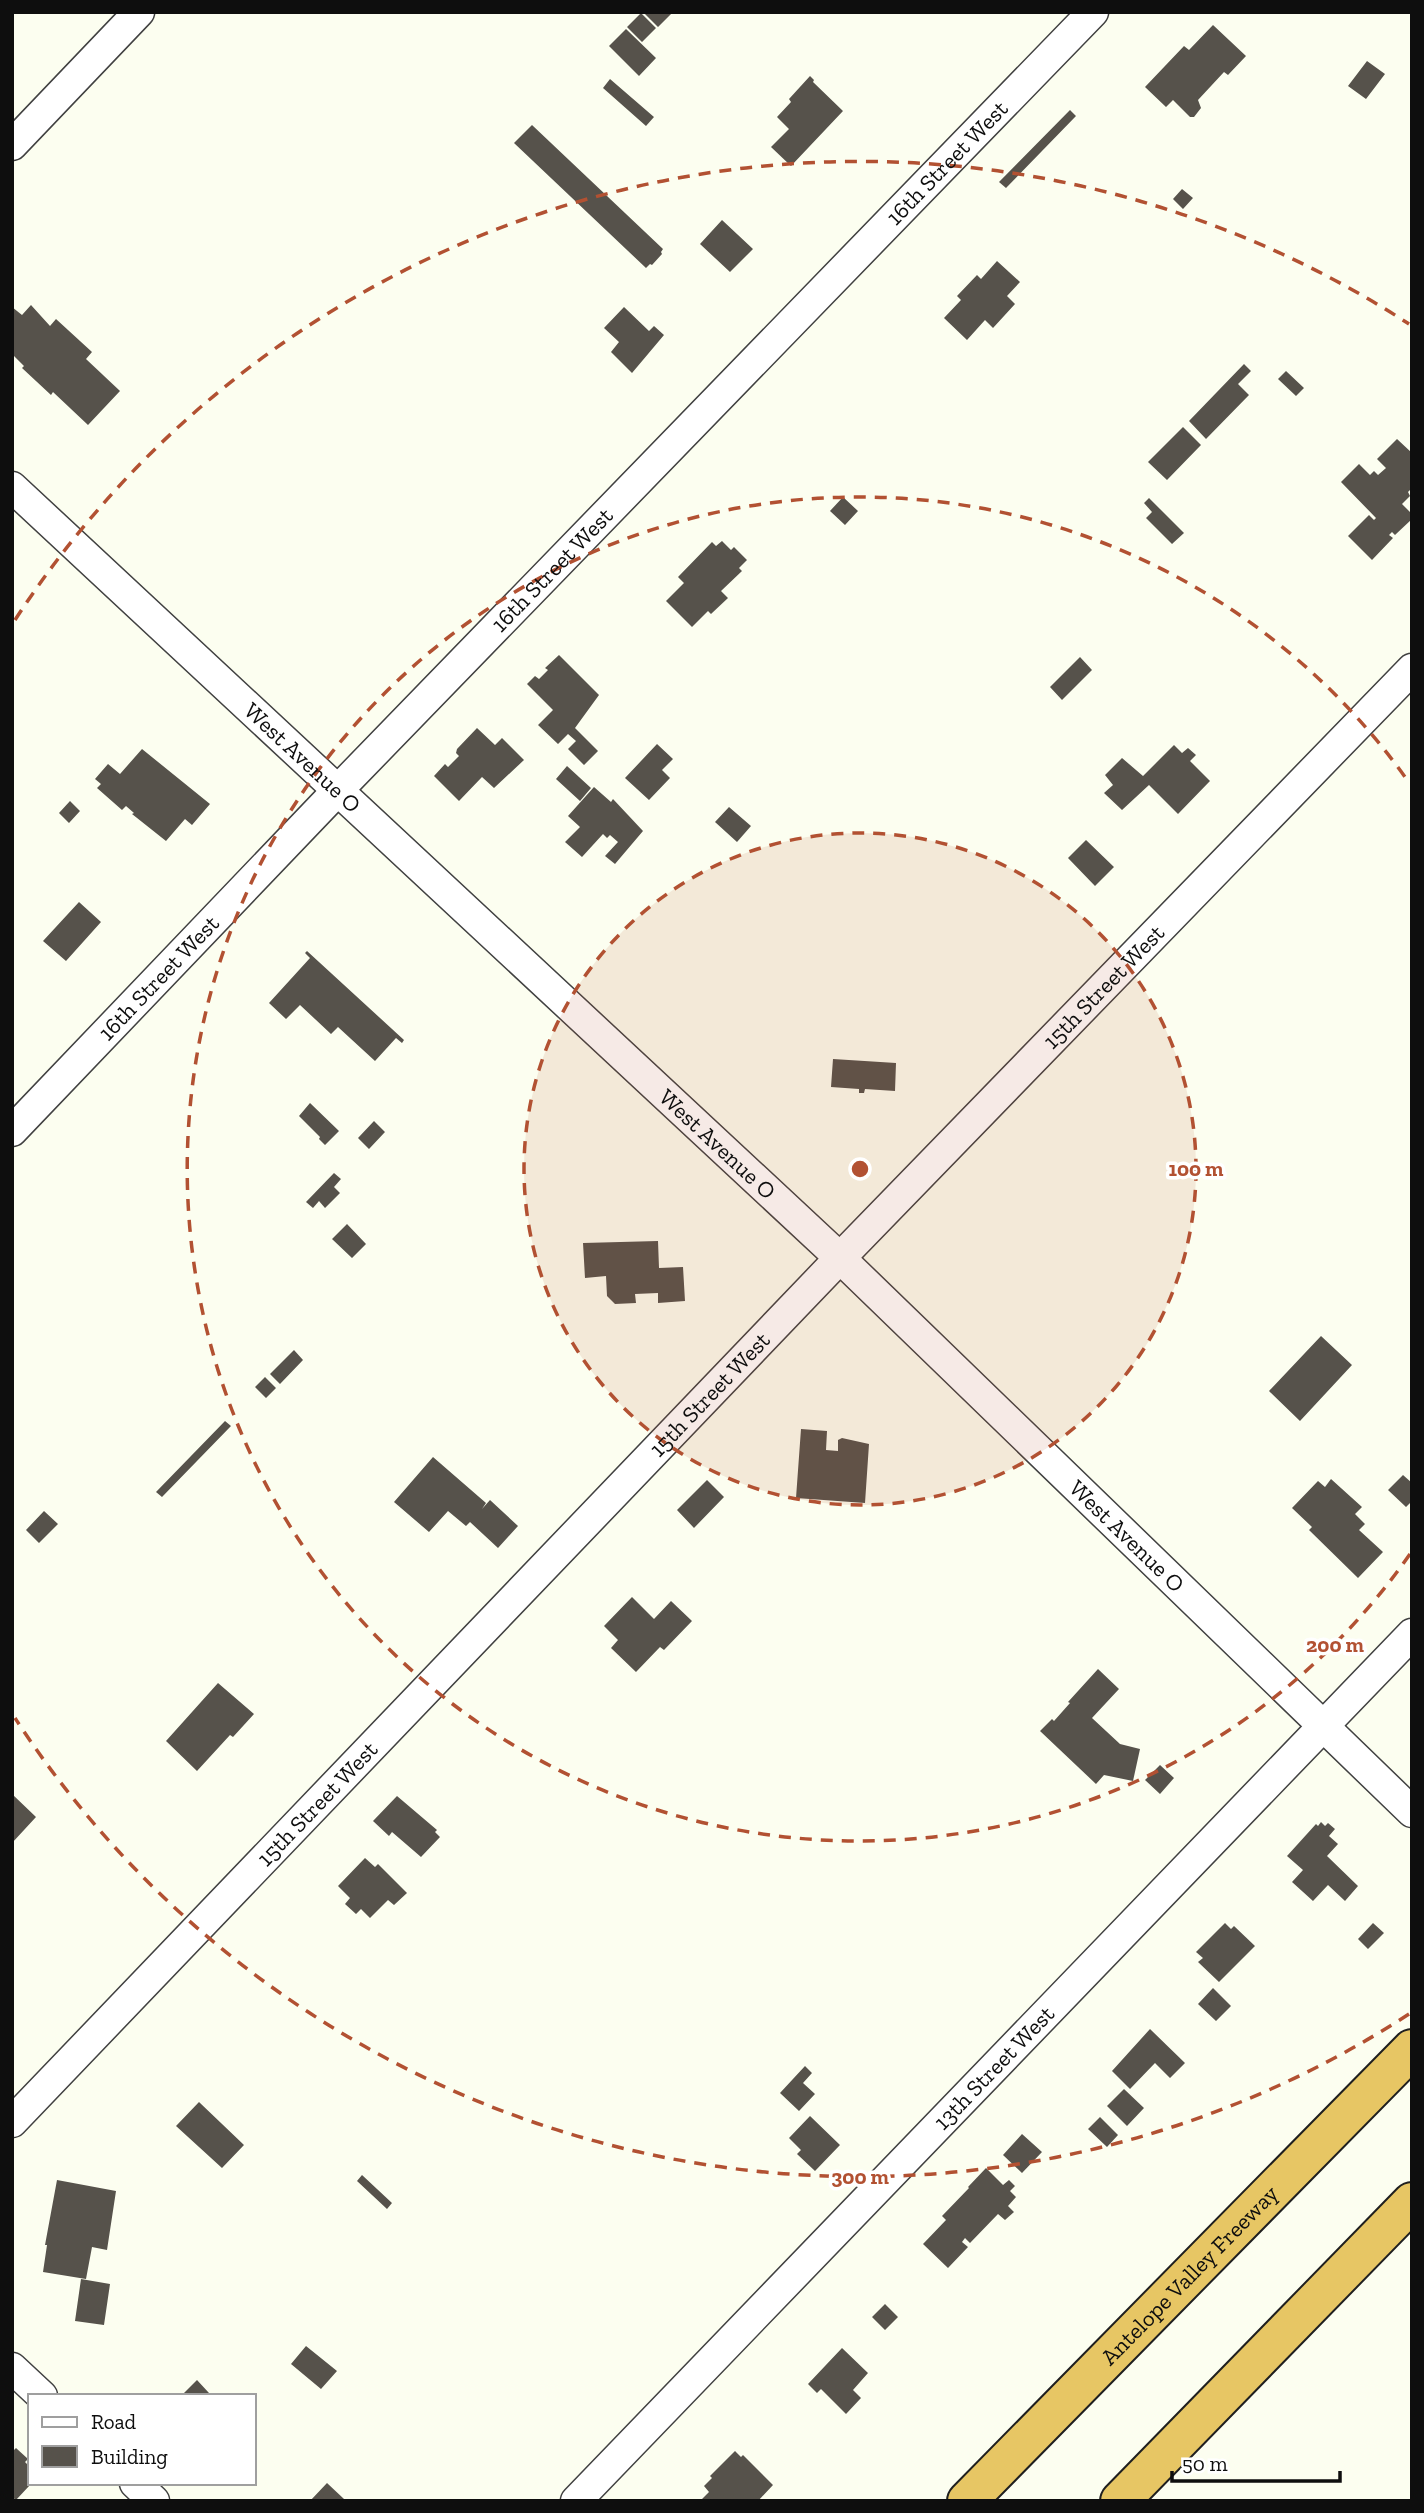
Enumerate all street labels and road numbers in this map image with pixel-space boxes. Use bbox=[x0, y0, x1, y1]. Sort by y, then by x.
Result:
street label: 16th Street West bbox=[880, 94, 1014, 231]
street label: 16th Street West bbox=[485, 501, 619, 638]
street label: West Avenue O bbox=[238, 696, 367, 819]
street label: 16th Street West bbox=[92, 909, 225, 1046]
street label: 15th Street West bbox=[1037, 918, 1170, 1055]
street label: West Avenue O bbox=[653, 1083, 782, 1205]
street label: 15th Street West bbox=[643, 1326, 776, 1462]
street label: West Avenue O bbox=[1064, 1474, 1190, 1598]
street label: 15th Street West bbox=[251, 1735, 384, 1872]
street label: 13th Street West bbox=[928, 1999, 1060, 2136]
street label: Antelope Valley Freeway bbox=[1095, 2179, 1284, 2371]

